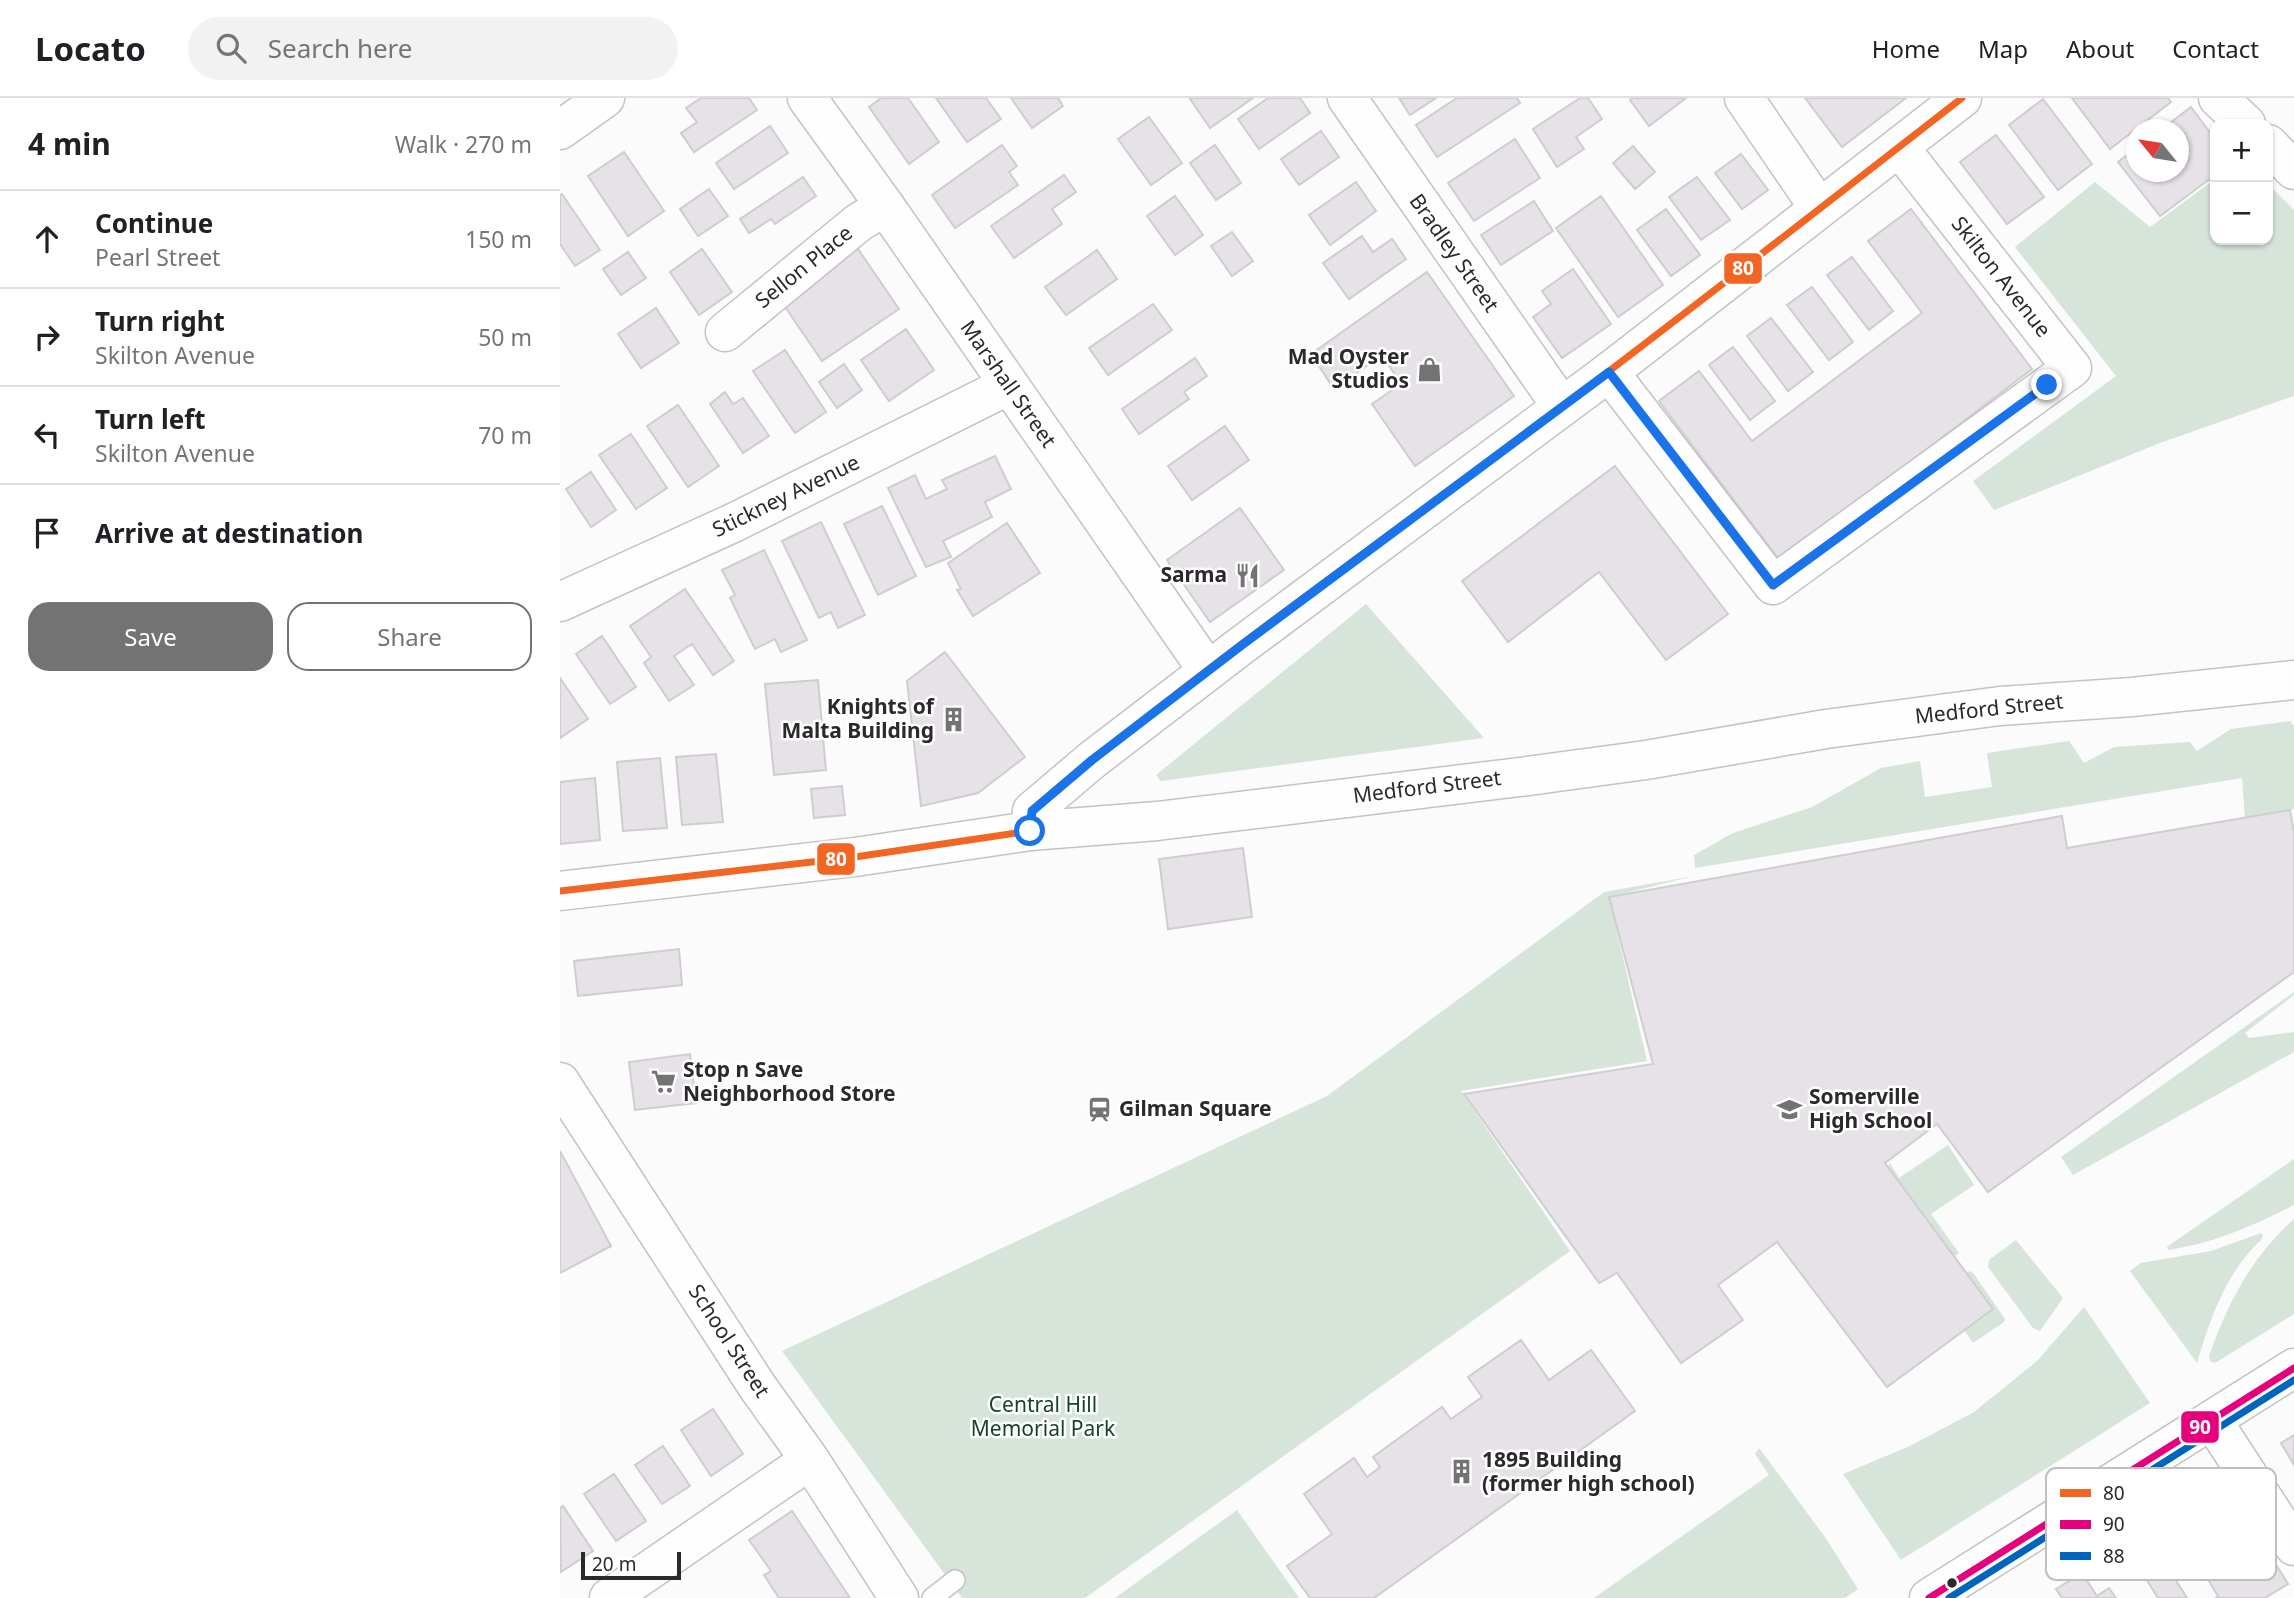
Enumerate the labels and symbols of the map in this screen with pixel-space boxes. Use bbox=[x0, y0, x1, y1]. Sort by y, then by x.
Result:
north arrow bbox=[2126, 119, 2189, 182]
street label: Bradley Street bbox=[1404, 188, 1506, 317]
street label: Skilton Avenue bbox=[1946, 210, 2058, 343]
street label: Sellon Place bbox=[749, 218, 858, 314]
line badge: 80 bbox=[1723, 252, 1763, 285]
text: 80 bbox=[1732, 255, 1754, 281]
street label: Marshall Street bbox=[955, 314, 1063, 453]
place label: Mad Oyster Studios bbox=[1288, 342, 1410, 394]
shop icon: Mad Oyster Studios bbox=[1415, 355, 1443, 383]
route end bbox=[2031, 369, 2062, 400]
street label: Stickney Avenue bbox=[707, 447, 864, 543]
place label: Sarma bbox=[1160, 560, 1227, 588]
restaurant icon: Sarma bbox=[1233, 561, 1261, 589]
street label: Medford Street bbox=[1913, 686, 2065, 730]
place label: Knights of Malta Building bbox=[782, 692, 936, 744]
building icon: Knights of Malta Building bbox=[940, 705, 968, 733]
street label: Medford Street bbox=[1351, 763, 1503, 809]
route start bbox=[1014, 815, 1045, 846]
line badge: 80 bbox=[816, 842, 856, 876]
text: 80 bbox=[825, 846, 847, 872]
place label: Stop n Save Neighborhood Store bbox=[683, 1055, 896, 1107]
supermarket icon: Stop n Save Neighborhood Store bbox=[649, 1068, 677, 1096]
place label: Somerville High School bbox=[1809, 1082, 1932, 1134]
place label: Gilman Square bbox=[1119, 1094, 1271, 1122]
station icon: Gilman Square bbox=[1085, 1095, 1113, 1123]
school or university icon: Somerville High School bbox=[1775, 1095, 1803, 1123]
street label: School Street bbox=[683, 1279, 777, 1403]
park label: Central Hill Memorial Park bbox=[971, 1390, 1116, 1442]
line badge: 90 bbox=[2180, 1410, 2220, 1444]
text: 90 bbox=[2189, 1414, 2211, 1440]
place label: 1895 Building (former high school) bbox=[1482, 1445, 1695, 1497]
building icon: 1895 Building (former high school) bbox=[1448, 1458, 1476, 1486]
legend bbox=[2046, 1468, 2276, 1580]
text: 80 bbox=[2103, 1480, 2125, 1506]
text: 90 bbox=[2103, 1511, 2125, 1537]
text: 88 bbox=[2103, 1543, 2125, 1569]
scale bar bbox=[581, 1549, 681, 1581]
unlabelled marker bbox=[1945, 1576, 1959, 1590]

